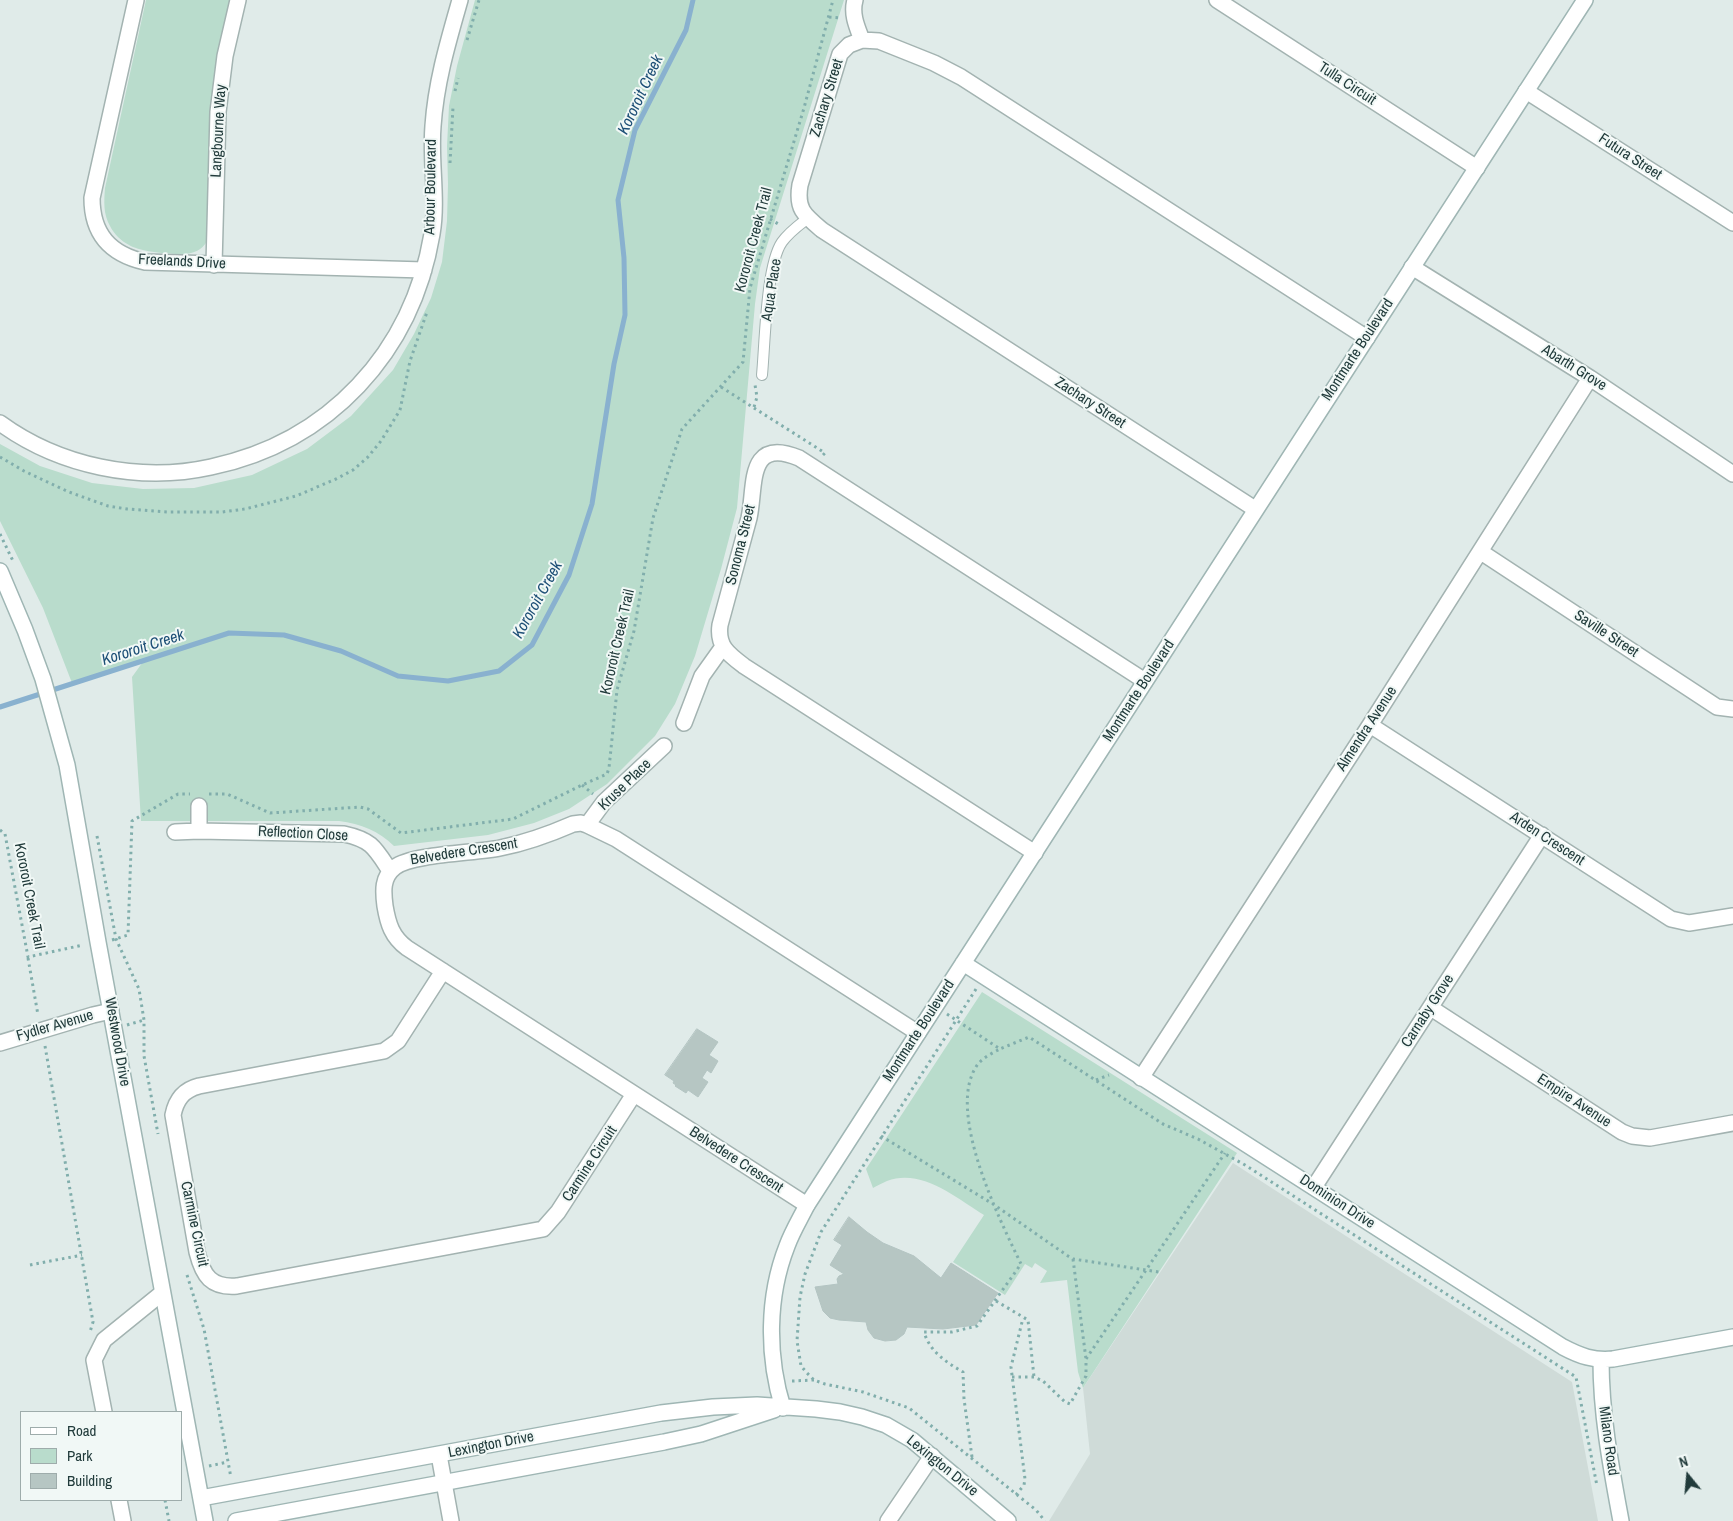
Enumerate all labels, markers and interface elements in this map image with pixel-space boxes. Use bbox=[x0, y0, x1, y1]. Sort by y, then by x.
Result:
water label: Kororoit Creek bbox=[614, 52, 668, 138]
street label: Zachary Street bbox=[807, 57, 847, 139]
street label: Tulla Circuit bbox=[1315, 59, 1379, 109]
street label: Langbourne Way bbox=[208, 84, 230, 178]
street label: Futura Street bbox=[1595, 130, 1665, 184]
street label: Arbour Boulevard bbox=[421, 139, 441, 235]
street label: Kororoit Creek Trail bbox=[731, 186, 777, 294]
street label: Freelands Drive bbox=[138, 251, 226, 273]
street label: Aqua Place bbox=[758, 258, 786, 322]
street label: Montmarte Boulevard bbox=[1318, 296, 1398, 404]
street label: Abarth Grove bbox=[1538, 341, 1610, 395]
street label: Zachary Street bbox=[1051, 373, 1129, 433]
street label: Sonoma Street bbox=[722, 503, 760, 587]
water label: Kororoit Creek bbox=[509, 558, 567, 642]
street label: Kororoit Creek Trail bbox=[597, 588, 639, 696]
street label: Saville Street bbox=[1570, 607, 1642, 661]
water label: Kororoit Creek bbox=[99, 626, 187, 670]
street label: Montmarte Boulevard bbox=[1099, 637, 1179, 745]
street label: Almendra Avenue bbox=[1333, 683, 1401, 775]
street label: Kruse Place bbox=[595, 755, 655, 815]
street label: Arden Crescent bbox=[1506, 808, 1588, 870]
street label: Reflection Close bbox=[257, 823, 349, 845]
street label: Belvedere Crescent bbox=[409, 835, 519, 869]
street label: Kororoit Creek Trail bbox=[10, 841, 48, 951]
street label: Carnaby Grove bbox=[1398, 971, 1458, 1051]
street label: Montmarte Boulevard bbox=[879, 977, 959, 1085]
street label: Westwood Drive bbox=[100, 996, 134, 1088]
street label: Fydler Avenue bbox=[15, 1006, 95, 1046]
street label: Empire Avenue bbox=[1534, 1070, 1614, 1132]
street label: Carmine Circuit bbox=[559, 1123, 621, 1205]
street label: Belvedere Crescent bbox=[686, 1123, 786, 1197]
street label: Dominion Drive bbox=[1296, 1171, 1378, 1233]
street label: Carmine Circuit bbox=[176, 1180, 212, 1268]
street label: Milano Road bbox=[1594, 1405, 1622, 1477]
legend bbox=[20, 1411, 182, 1501]
text: Road bbox=[67, 1420, 96, 1441]
street label: Lexington Drive bbox=[447, 1428, 535, 1462]
street label: Lexington Drive bbox=[903, 1432, 981, 1500]
text: Park bbox=[67, 1445, 92, 1466]
north arrow bbox=[1663, 1451, 1713, 1501]
text: N bbox=[1677, 1452, 1690, 1471]
text: Building bbox=[67, 1470, 112, 1491]

